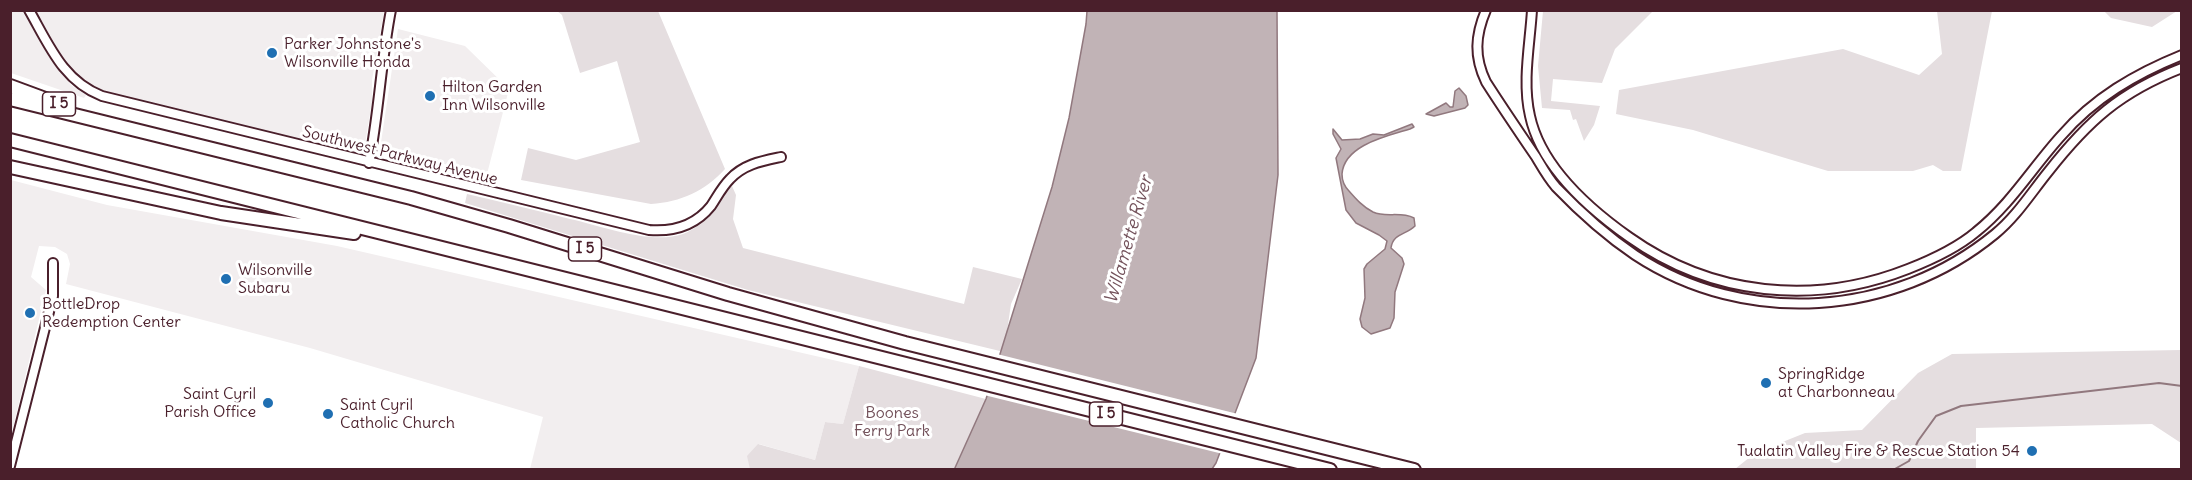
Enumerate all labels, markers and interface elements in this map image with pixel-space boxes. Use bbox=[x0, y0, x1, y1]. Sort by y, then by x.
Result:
place label: Parker Johnstone's Wilsonville Honda bbox=[284, 34, 421, 72]
marker: Parker Johnstone's Wilsonville Honda bbox=[265, 46, 279, 60]
place label: Hilton Garden Inn Wilsonville bbox=[442, 77, 545, 115]
marker: Hilton Garden Inn Wilsonville bbox=[423, 89, 437, 103]
road number: I 5 bbox=[42, 92, 76, 116]
street label: Southwest Parkway Avenue bbox=[300, 122, 500, 190]
water label: Willamette River bbox=[1101, 174, 1157, 306]
road number: I 5 bbox=[568, 237, 602, 261]
place label: Wilsonville Subaru bbox=[238, 260, 312, 298]
marker: Wilsonville Subaru bbox=[219, 272, 233, 286]
place label: BottleDrop Redemption Center bbox=[42, 294, 181, 332]
marker: BottleDrop Redemption Center bbox=[23, 306, 37, 320]
place label: SpringRidge at Charbonneau bbox=[1778, 364, 1895, 402]
marker: SpringRidge at Charbonneau bbox=[1759, 376, 1773, 390]
place label: Saint Cyril Parish Office bbox=[164, 384, 256, 422]
place label: Saint Cyril Catholic Church bbox=[340, 395, 455, 433]
marker: Saint Cyril Parish Office bbox=[261, 396, 275, 410]
road number: I 5 bbox=[1090, 402, 1122, 426]
park label: Boones Ferry Park bbox=[854, 403, 930, 441]
marker: Saint Cyril Catholic Church bbox=[321, 407, 335, 421]
place label: Tualatin Valley Fire & Rescue Station 54 bbox=[1737, 441, 2020, 461]
marker: Tualatin Valley Fire & Rescue Station 54 bbox=[2025, 444, 2039, 458]

